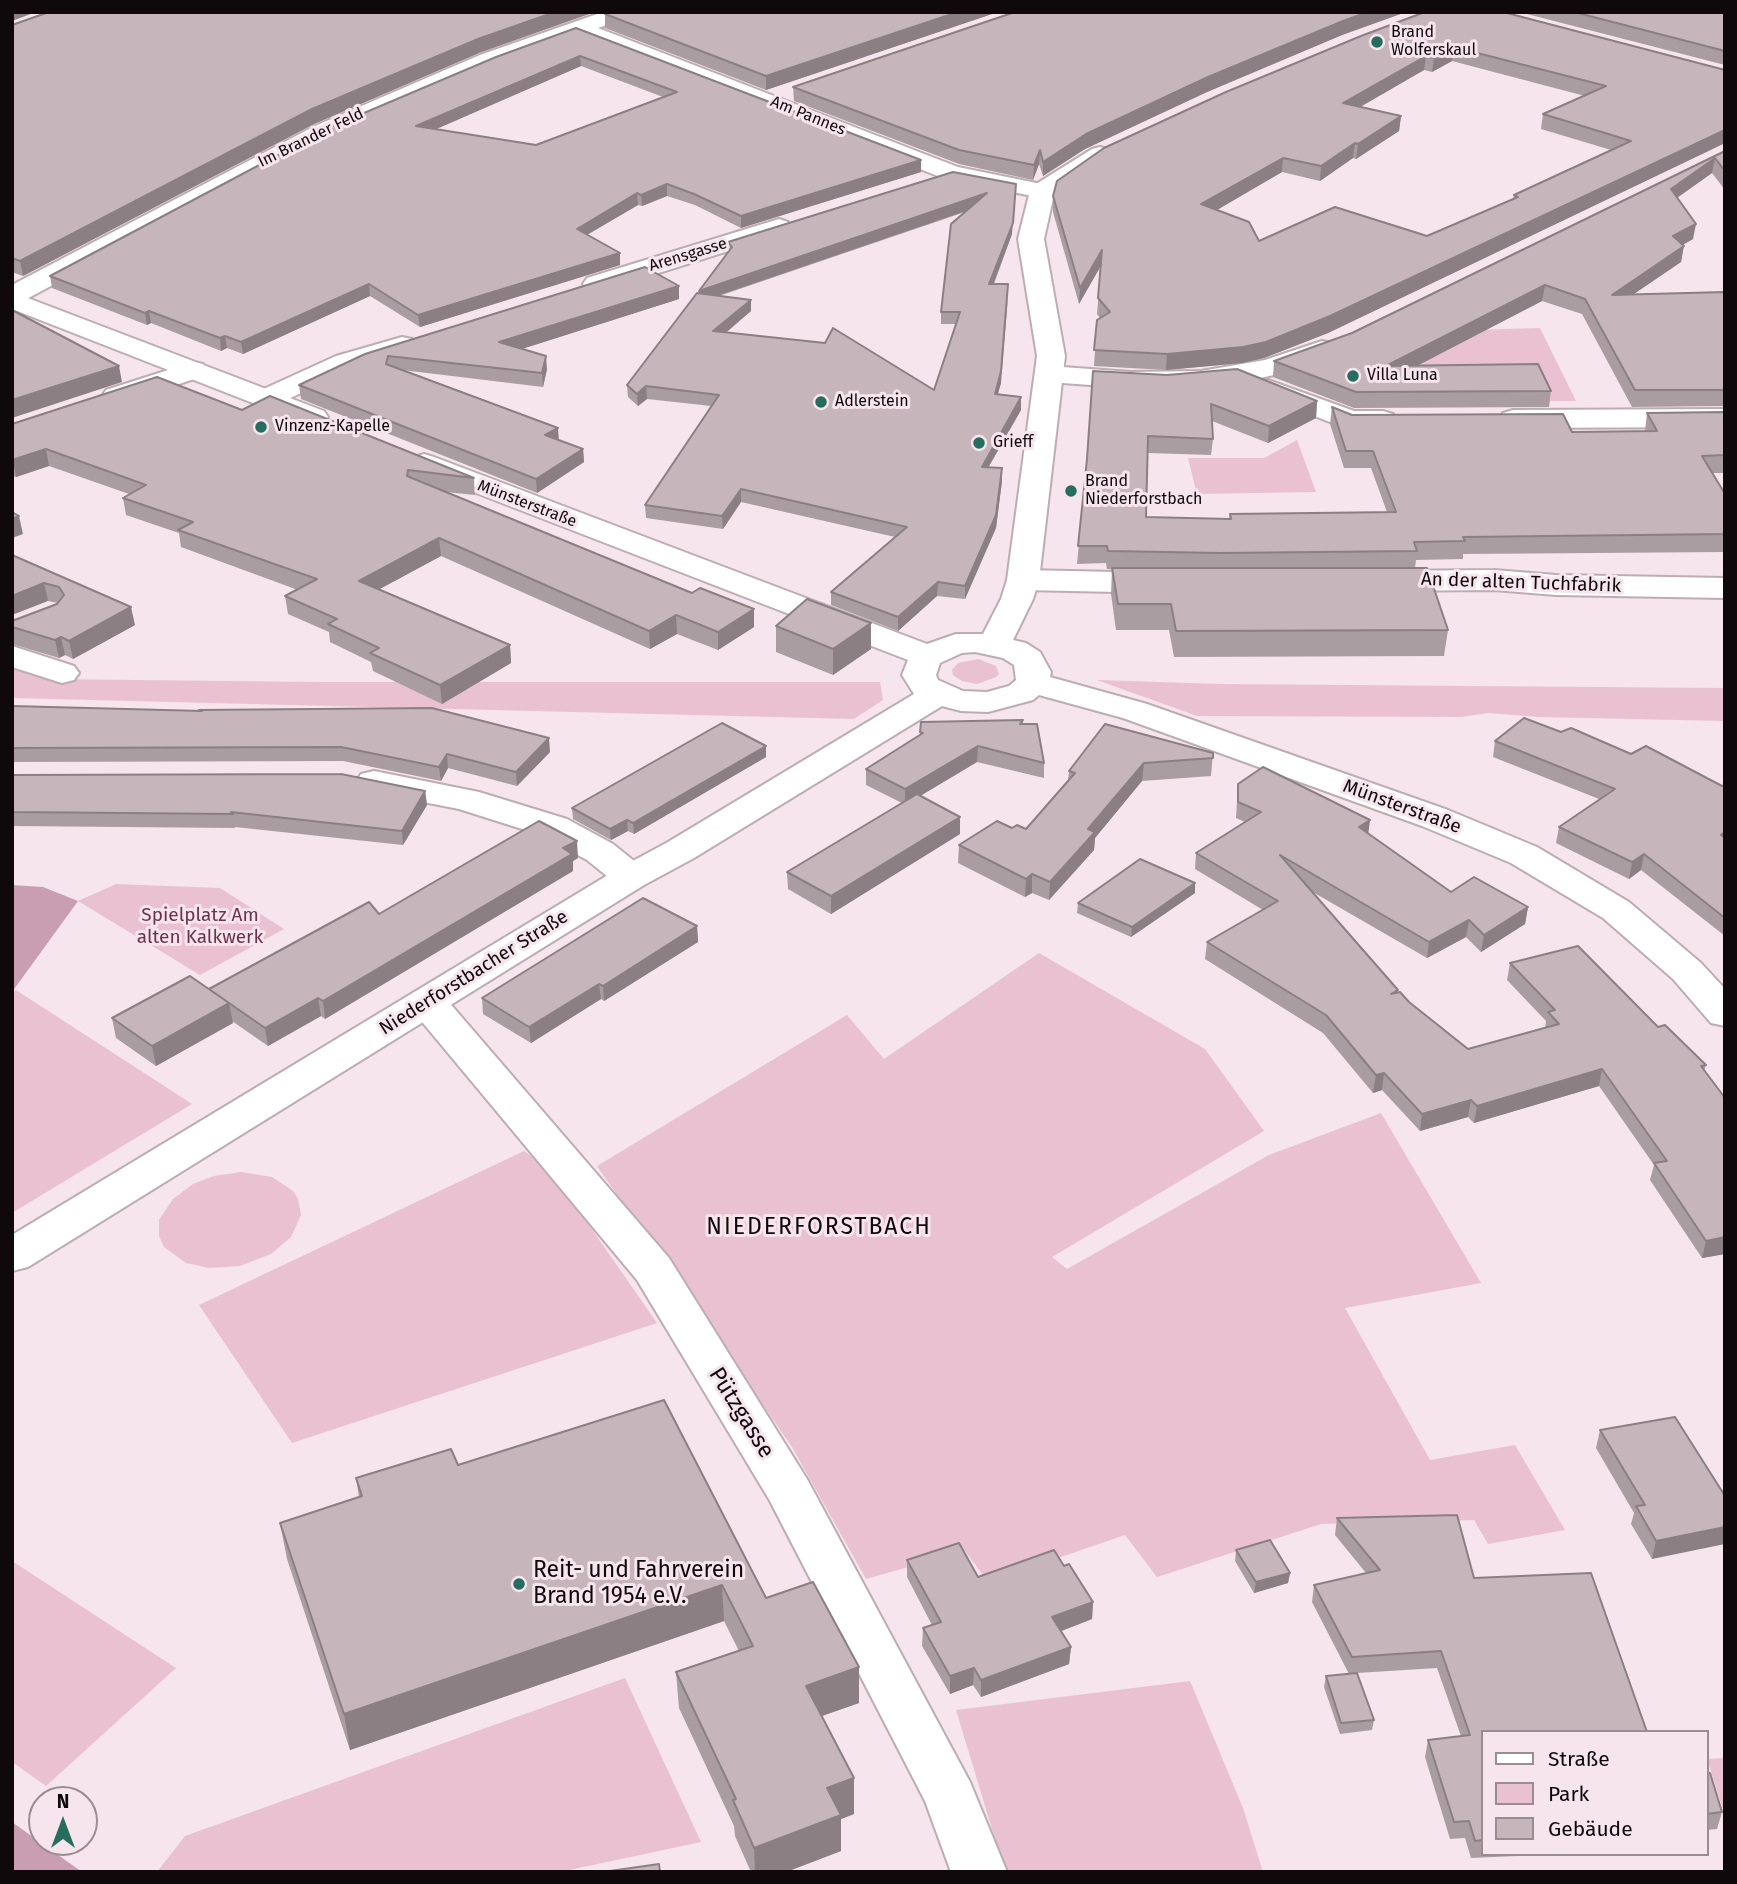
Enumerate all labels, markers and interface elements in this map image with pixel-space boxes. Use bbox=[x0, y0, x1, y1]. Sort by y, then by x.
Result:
place label: Brand Wolferskaul bbox=[1391, 23, 1476, 61]
marker: Brand Wolferskaul bbox=[1369, 34, 1385, 50]
street label: Am Pannes bbox=[768, 92, 848, 140]
street label: Im Brander Feld bbox=[255, 104, 367, 172]
street label: Arensgasse bbox=[647, 234, 729, 276]
place label: Villa Luna bbox=[1367, 366, 1438, 386]
marker: Villa Luna bbox=[1345, 368, 1361, 384]
place label: Adlerstein bbox=[835, 392, 909, 412]
marker: Adlerstein bbox=[813, 394, 829, 410]
place label: Vinzenz-Kapelle bbox=[275, 417, 390, 437]
marker: Vinzenz-Kapelle bbox=[253, 419, 269, 435]
place label: Grieff bbox=[993, 433, 1033, 453]
marker: Grieff bbox=[971, 435, 987, 451]
place label: Brand Niederforstbach bbox=[1085, 472, 1202, 510]
street label: Münsterstraße bbox=[475, 476, 579, 532]
marker: Brand Niederforstbach bbox=[1063, 483, 1079, 499]
street label: An der alten Tuchfabrik bbox=[1421, 568, 1621, 598]
street label: Münsterstraße bbox=[1340, 775, 1464, 839]
park label: Spielplatz Am alten Kalkwerk bbox=[137, 905, 263, 949]
street label: Niederforstbacher Straße bbox=[376, 906, 572, 1040]
district label: NIEDERFORSTBACH bbox=[708, 1214, 930, 1242]
street label: Pützgasse bbox=[702, 1363, 780, 1463]
place label: Reit- und Fahrverein Brand 1954 e.V. bbox=[533, 1557, 744, 1611]
marker: Reit- und Fahrverein Brand 1954 e.V. bbox=[511, 1576, 527, 1592]
legend bbox=[1482, 1730, 1709, 1856]
text: Straße bbox=[1548, 1746, 1610, 1772]
text: Park bbox=[1548, 1781, 1589, 1807]
north arrow bbox=[28, 1786, 98, 1856]
text: N bbox=[57, 1790, 69, 1813]
text: Gebäude bbox=[1548, 1816, 1633, 1842]

